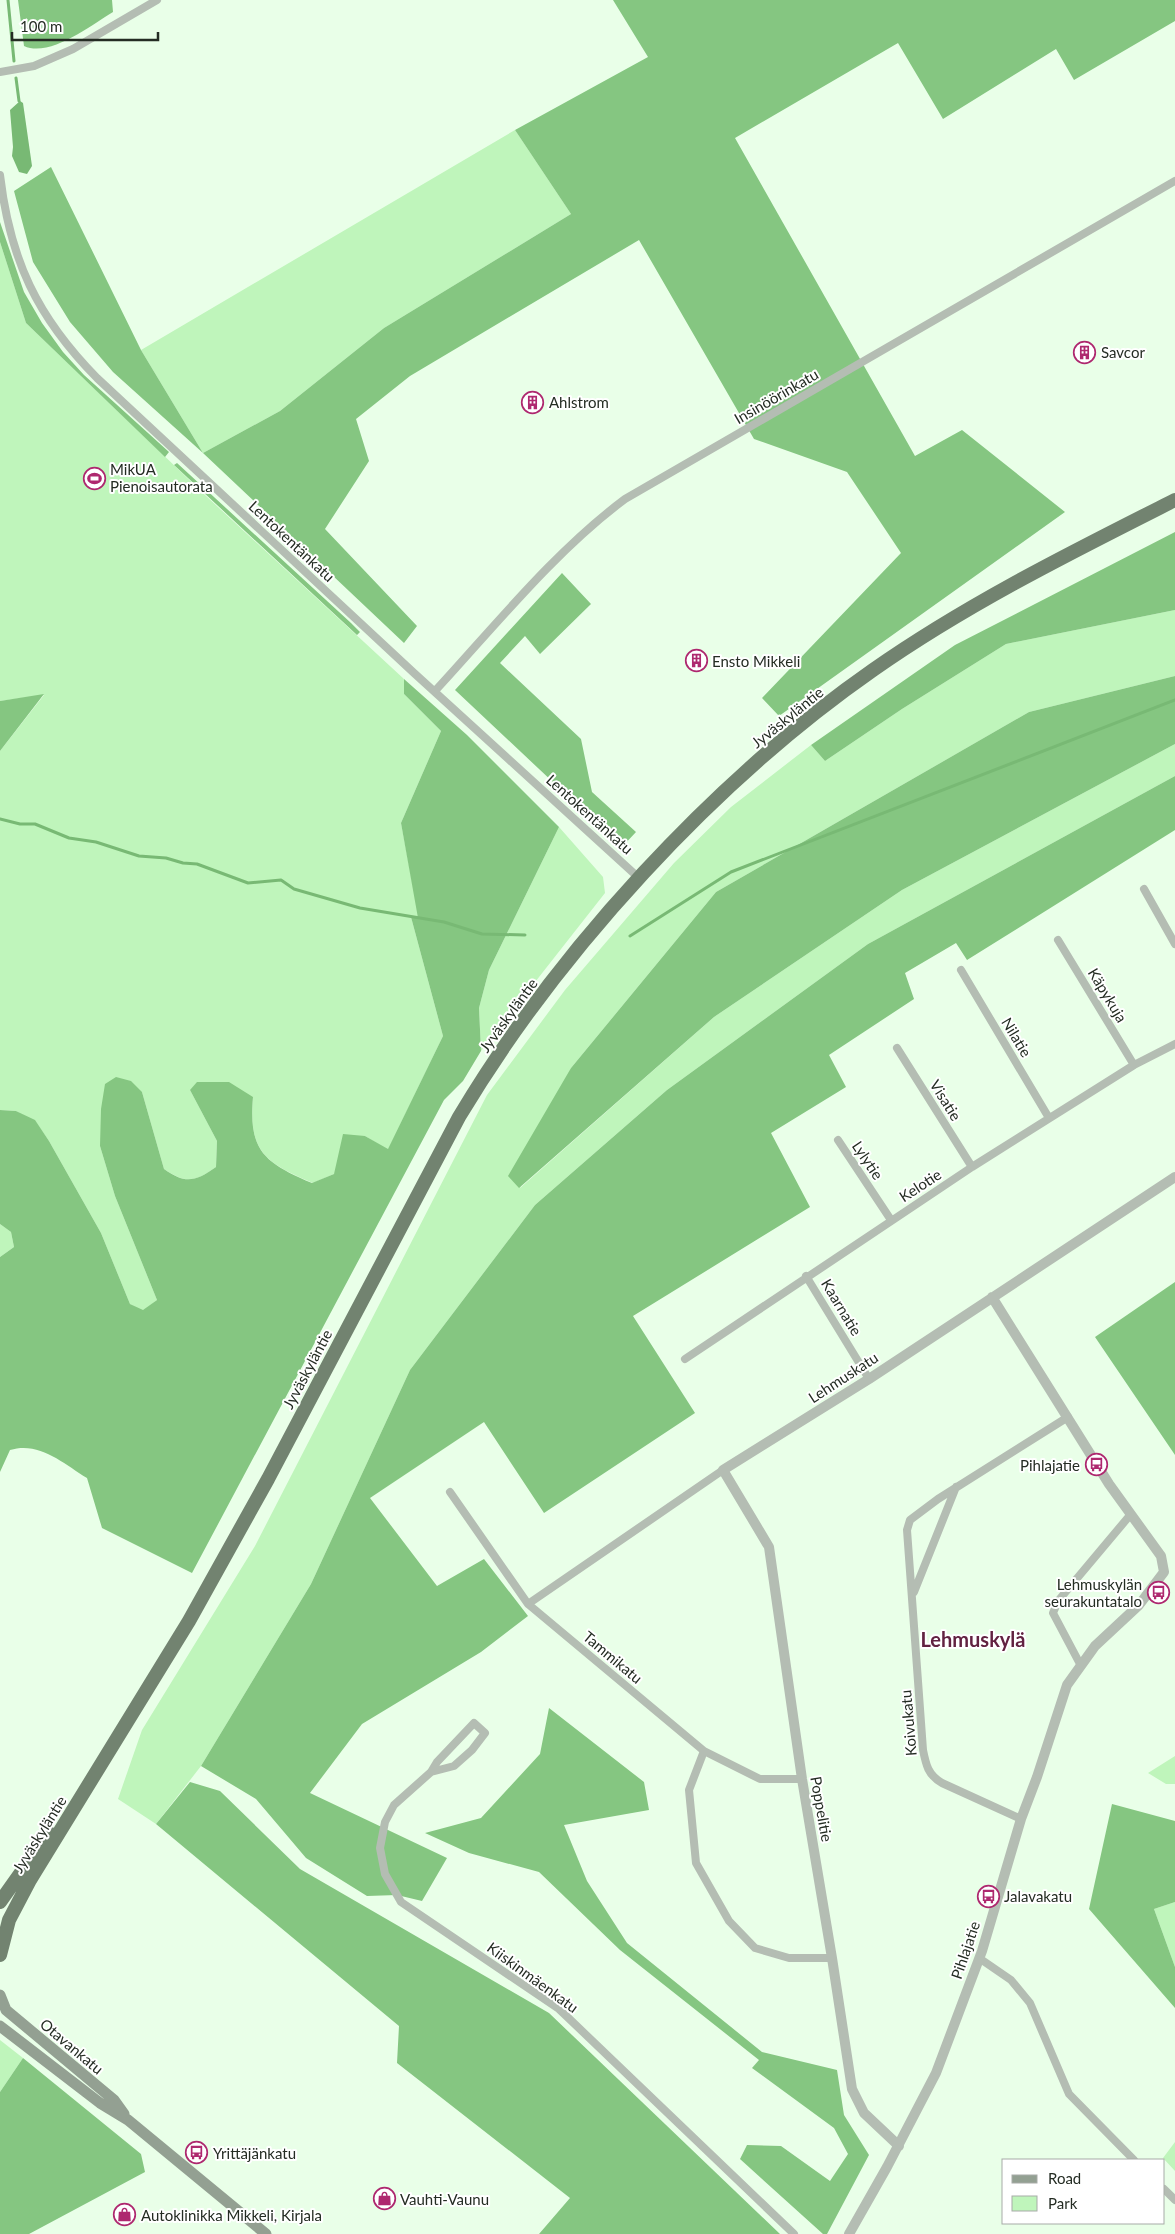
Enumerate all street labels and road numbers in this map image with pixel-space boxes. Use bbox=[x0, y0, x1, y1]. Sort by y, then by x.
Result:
street label: Insinöörinkatu bbox=[731, 365, 821, 427]
street label: Lentokentänkatu bbox=[245, 497, 339, 585]
street label: Jyväskyläntie bbox=[747, 683, 827, 751]
street label: Lentokentänkatu bbox=[543, 770, 637, 858]
street label: Käpykuja bbox=[1085, 965, 1131, 1025]
street label: Jyväskyläntie bbox=[475, 974, 541, 1056]
street label: Nilatie bbox=[998, 1014, 1036, 1060]
street label: Visatie bbox=[927, 1076, 966, 1124]
street label: Lylytie bbox=[849, 1137, 887, 1183]
street label: Kelotie bbox=[896, 1165, 944, 1205]
street label: Kaarnatie bbox=[818, 1275, 866, 1339]
street label: Jyväskyläntie bbox=[279, 1326, 335, 1412]
street label: Lehmuskatu bbox=[805, 1348, 881, 1406]
street label: Tammikatu bbox=[580, 1627, 646, 1687]
street label: Koivukatu bbox=[896, 1689, 920, 1757]
street label: Poppelitie bbox=[807, 1775, 837, 1843]
street label: Jyväskyläntie bbox=[8, 1792, 70, 1876]
street label: Pihlajatie bbox=[947, 1919, 983, 1981]
street label: Kiiskinmäenkatu bbox=[484, 1938, 582, 2016]
street label: Otavankatu bbox=[37, 2014, 107, 2078]

